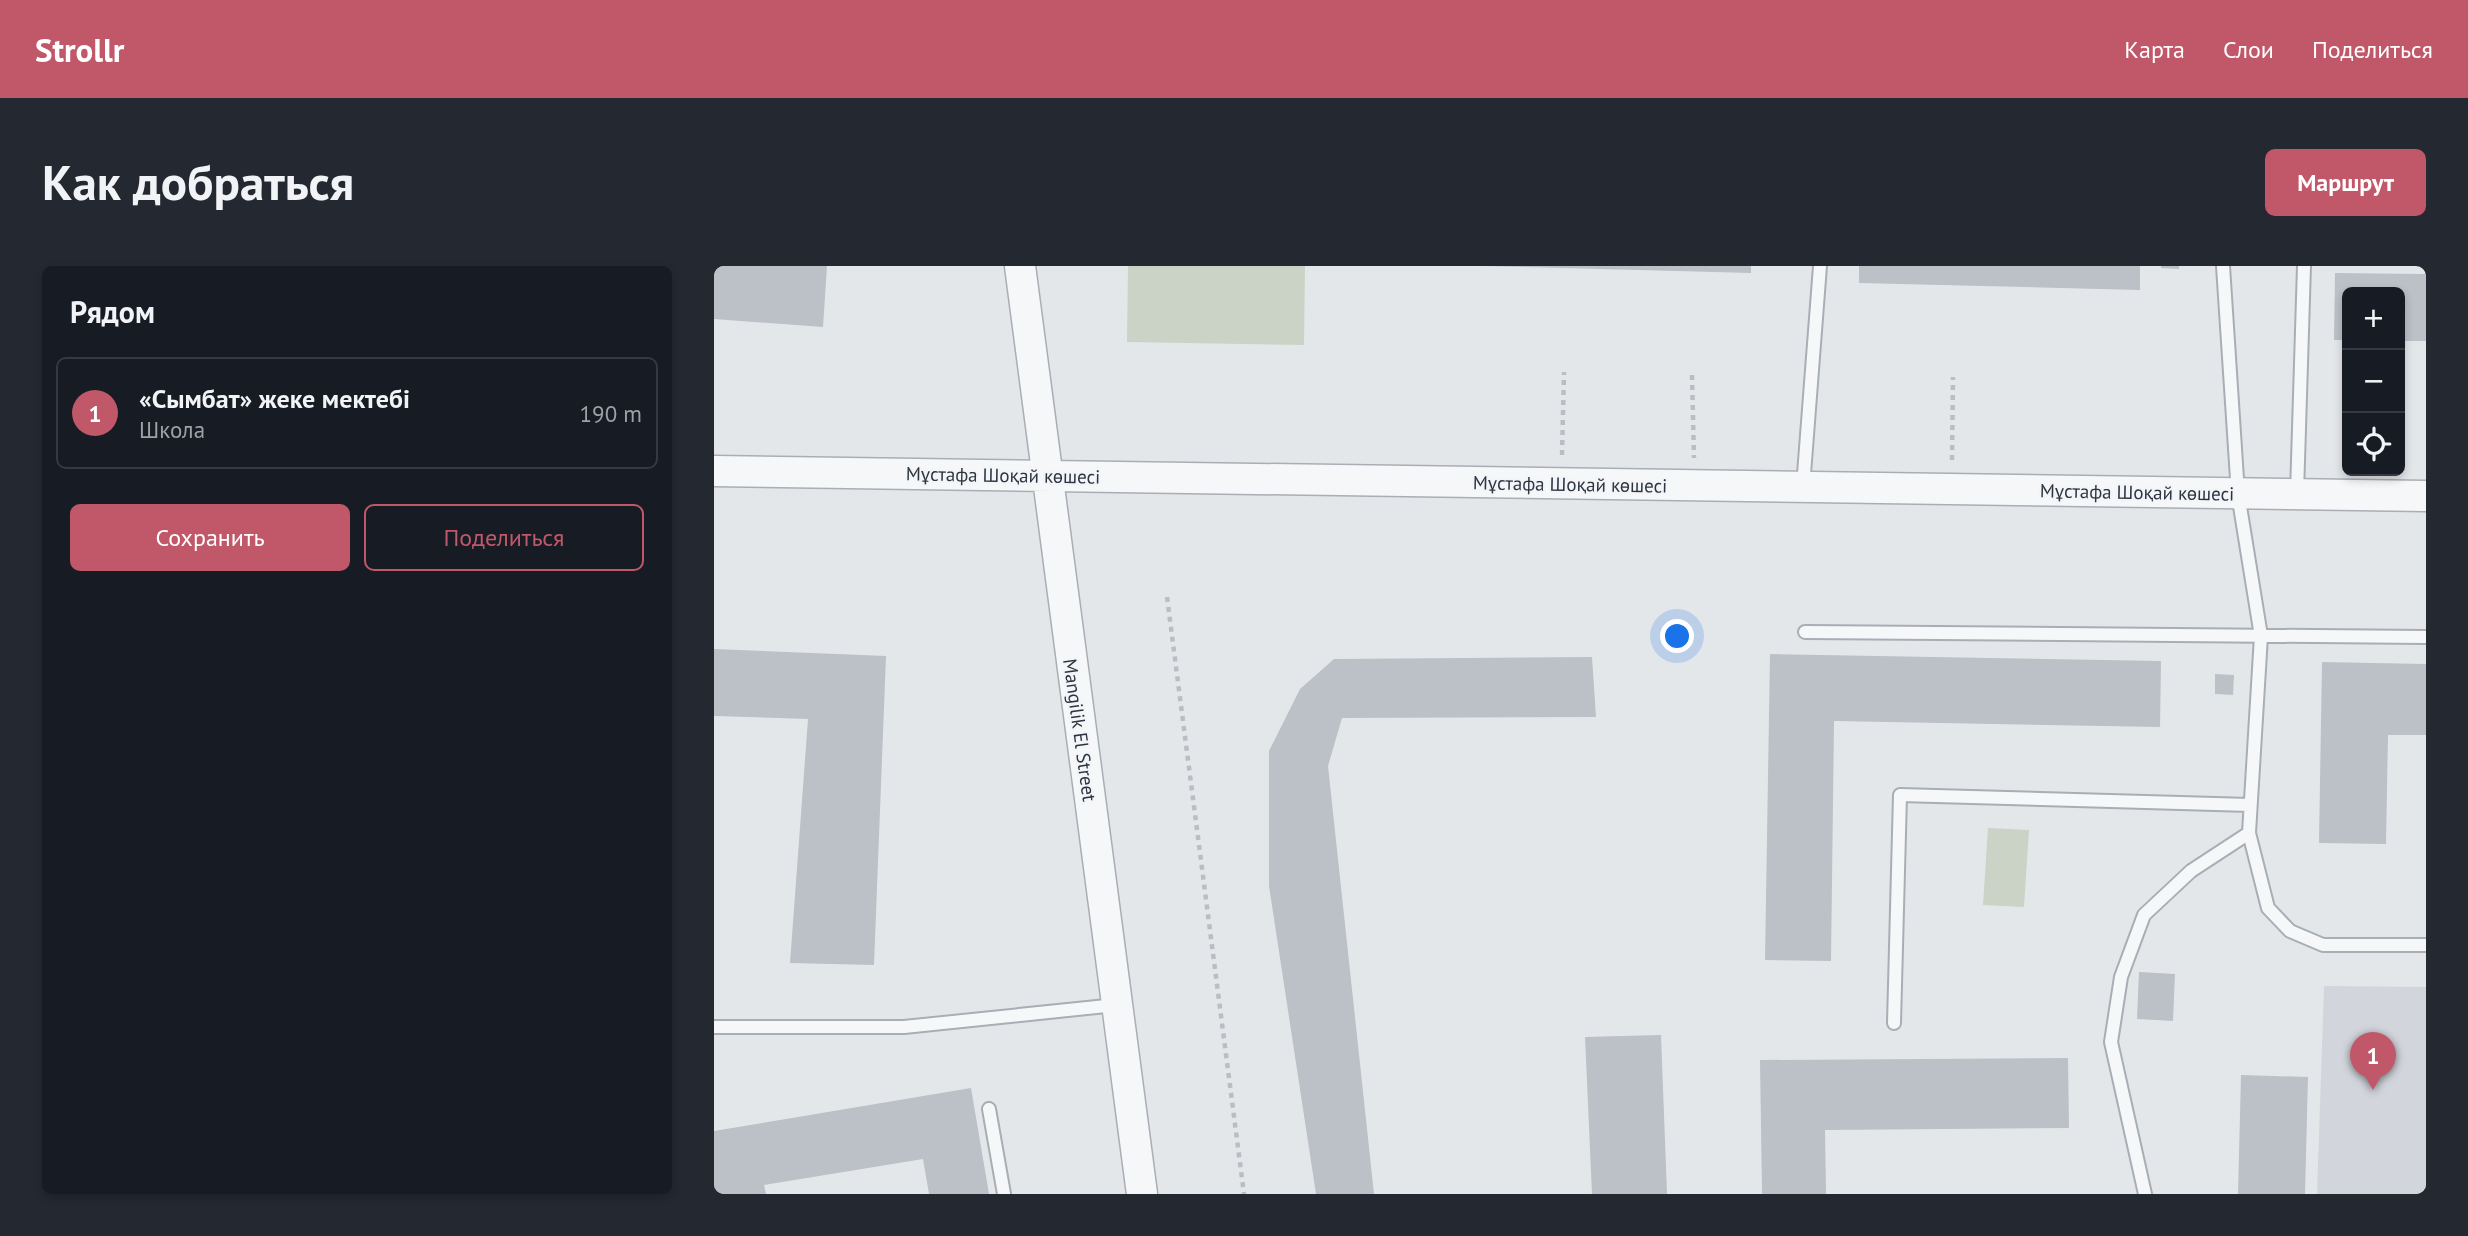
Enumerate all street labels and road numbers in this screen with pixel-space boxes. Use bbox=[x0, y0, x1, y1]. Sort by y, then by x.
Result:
street label: Мұстафа Шоқай көшесі bbox=[906, 461, 1100, 489]
street label: Мұстафа Шоқай көшесі bbox=[1473, 470, 1667, 498]
street label: Мұстафа Шоқай көшесі bbox=[2040, 478, 2234, 506]
street label: Mangilik El Street bbox=[1058, 657, 1102, 803]

